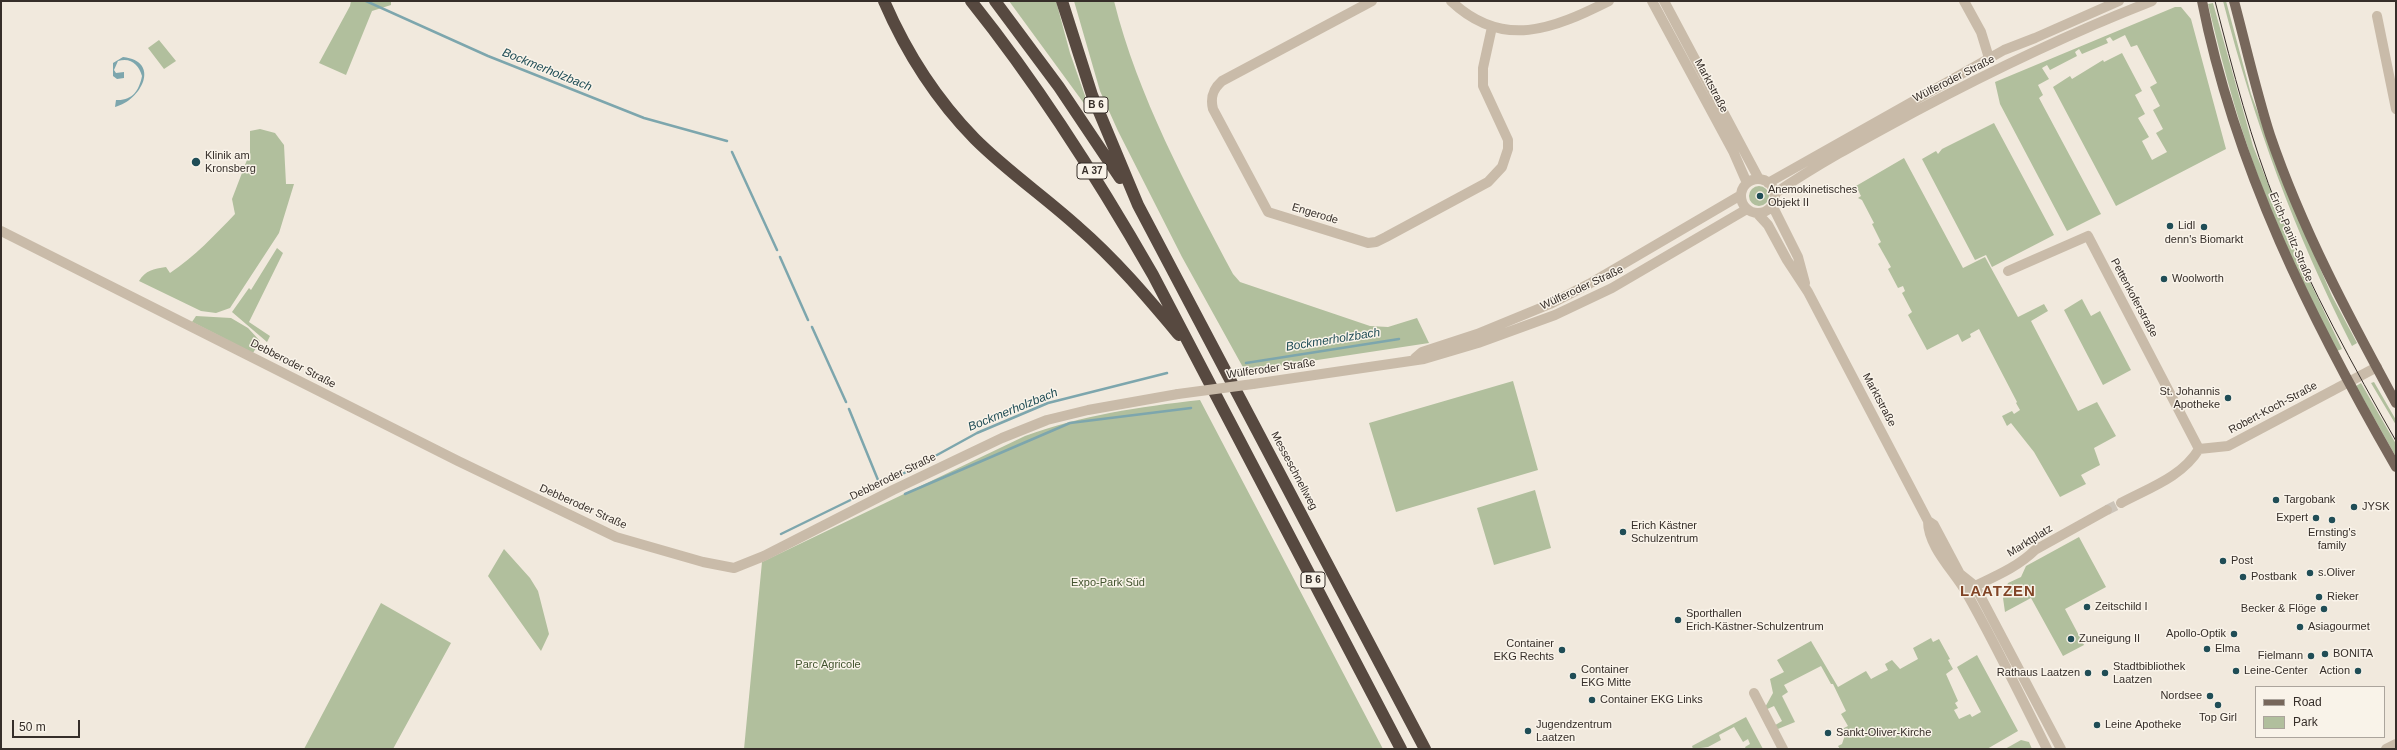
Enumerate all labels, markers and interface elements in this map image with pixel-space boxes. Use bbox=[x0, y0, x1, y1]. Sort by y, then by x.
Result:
water label: Bockmerholzbach bbox=[500, 45, 594, 95]
street label: Wülferoder Straße bbox=[1911, 53, 1997, 105]
street label: Marktstraße bbox=[1691, 57, 1731, 115]
road number: B 6 bbox=[1084, 97, 1108, 113]
place label: Klinik am Kronsberg bbox=[205, 149, 256, 175]
marker: Klinik am Kronsberg bbox=[190, 156, 202, 168]
road number: A 37 bbox=[1077, 163, 1107, 179]
place label: Anemokinetisches Objekt II bbox=[1768, 183, 1857, 209]
street label: Erich-Panitz-Straße bbox=[2266, 190, 2316, 284]
marker: Anemokinetisches Objekt II bbox=[1755, 191, 1765, 201]
street label: Engerode bbox=[1290, 201, 1340, 227]
place label: Lidl bbox=[2178, 219, 2195, 233]
marker: Lidl bbox=[2165, 221, 2175, 231]
marker: denn's Biomarkt bbox=[2199, 222, 2209, 232]
place label: denn's Biomarkt bbox=[2165, 233, 2243, 247]
street label: Pettenkoferstraße bbox=[2108, 256, 2160, 340]
street label: Wülferoder Straße bbox=[1538, 263, 1626, 313]
place label: Woolworth bbox=[2172, 272, 2224, 286]
marker: Woolworth bbox=[2159, 274, 2169, 284]
water label: Bockmerholzbach bbox=[1285, 325, 1381, 355]
street label: Debberoder Straße bbox=[248, 337, 338, 391]
street label: Wülferoder Straße bbox=[1226, 356, 1316, 382]
street label: Marktstraße bbox=[1859, 371, 1899, 429]
street label: Robert-Koch-Straße bbox=[2226, 379, 2320, 437]
water label: Bockmerholzbach bbox=[966, 385, 1060, 435]
place label: St. Johannis Apotheke bbox=[2159, 385, 2220, 411]
marker: St. Johannis Apotheke bbox=[2223, 393, 2233, 403]
street label: Messeschnellweg bbox=[1268, 430, 1320, 512]
street label: Debberoder Straße bbox=[848, 450, 938, 504]
street label: Debberoder Straße bbox=[537, 482, 629, 532]
place label: Targobank bbox=[2284, 493, 2335, 507]
marker: Targobank bbox=[2271, 495, 2281, 505]
place label: JYSK bbox=[2362, 500, 2390, 514]
marker: JYSK bbox=[2349, 502, 2359, 512]
place label: Expert bbox=[2276, 511, 2308, 525]
marker: Expert bbox=[2311, 513, 2321, 523]
marker: Ernsting's family bbox=[2327, 515, 2337, 525]
place label: Erich Kästner Schulzentrum bbox=[1631, 519, 1698, 545]
street label: Marktplatz bbox=[2005, 522, 2055, 560]
place label: Ernsting's family bbox=[2308, 526, 2356, 552]
marker: Erich Kästner Schulzentrum bbox=[1618, 527, 1628, 537]
place label: Post bbox=[2231, 554, 2253, 568]
marker: Post bbox=[2218, 556, 2228, 566]
place label: s.Oliver bbox=[2318, 566, 2355, 580]
marker: s.Oliver bbox=[2305, 568, 2315, 578]
place label: Postbank bbox=[2251, 570, 2297, 584]
road number: B 6 bbox=[1301, 572, 1325, 588]
marker: Postbank bbox=[2238, 572, 2248, 582]
park label: Expo-Park Süd bbox=[1071, 576, 1145, 590]
district label: LAATZEN bbox=[1960, 583, 2036, 601]
place label: Rieker bbox=[2327, 590, 2359, 604]
marker: Rieker bbox=[2314, 592, 2324, 602]
place label: Zeitschild I bbox=[2095, 600, 2148, 614]
marker: Zeitschild I bbox=[2082, 602, 2092, 612]
place label: Becker & Flöge bbox=[2241, 602, 2316, 616]
marker: Becker & Flöge bbox=[2319, 604, 2329, 614]
place label: Sporthallen Erich-Kästner-Schulzentrum bbox=[1686, 607, 1824, 633]
marker: Sporthallen Erich-Kästner-Schulzentrum bbox=[1673, 615, 1683, 625]
place label: Asiagourmet bbox=[2308, 620, 2370, 634]
marker: Asiagourmet bbox=[2295, 622, 2305, 632]
place label: Apollo-Optik bbox=[2166, 627, 2226, 641]
marker: Apollo-Optik bbox=[2229, 629, 2239, 639]
place label: Zuneigung II bbox=[2079, 632, 2140, 646]
marker: Zuneigung II bbox=[2066, 634, 2076, 644]
place label: Container EKG Rechts bbox=[1493, 637, 1554, 663]
place label: Elma bbox=[2215, 642, 2240, 656]
marker: Elma bbox=[2202, 644, 2212, 654]
marker: Container EKG Rechts bbox=[1557, 645, 1567, 655]
place label: BONITA bbox=[2333, 647, 2373, 661]
place label: Fielmann bbox=[2258, 649, 2303, 663]
marker: BONITA bbox=[2320, 649, 2330, 659]
marker: Fielmann bbox=[2306, 651, 2316, 661]
park label: Parc Agricole bbox=[795, 658, 861, 672]
place label: Stadtbibliothek Laatzen bbox=[2113, 660, 2185, 686]
place label: Container EKG Mitte bbox=[1581, 663, 1631, 689]
place label: Leine-Center bbox=[2244, 664, 2308, 678]
place label: Action bbox=[2319, 664, 2350, 678]
place label: Rathaus Laatzen bbox=[1997, 666, 2080, 680]
marker: Leine-Center bbox=[2231, 666, 2241, 676]
marker: Action bbox=[2353, 666, 2363, 676]
marker: Rathaus Laatzen bbox=[2083, 668, 2093, 678]
marker: Stadtbibliothek Laatzen bbox=[2100, 668, 2110, 678]
marker: Container EKG Mitte bbox=[1568, 671, 1578, 681]
legend bbox=[2255, 686, 2385, 738]
place label: Nordsee bbox=[2160, 689, 2202, 703]
marker: Nordsee bbox=[2205, 691, 2215, 701]
place label: Container EKG Links bbox=[1600, 693, 1703, 707]
marker: Container EKG Links bbox=[1587, 695, 1597, 705]
text: Road bbox=[2293, 695, 2322, 709]
marker: Top Girl bbox=[2213, 700, 2223, 710]
place label: Top Girl bbox=[2199, 711, 2237, 725]
scale bar bbox=[14, 712, 82, 738]
text: Park bbox=[2293, 715, 2318, 729]
place label: Jugendzentrum Laatzen bbox=[1536, 718, 1612, 744]
place label: Leine Apotheke bbox=[2105, 718, 2181, 732]
text: 50 m bbox=[19, 720, 46, 734]
marker: Leine Apotheke bbox=[2092, 720, 2102, 730]
marker: Jugendzentrum Laatzen bbox=[1523, 726, 1533, 736]
place label: Sankt-Oliver-Kirche bbox=[1836, 726, 1931, 740]
marker: Sankt-Oliver-Kirche bbox=[1823, 728, 1833, 738]

